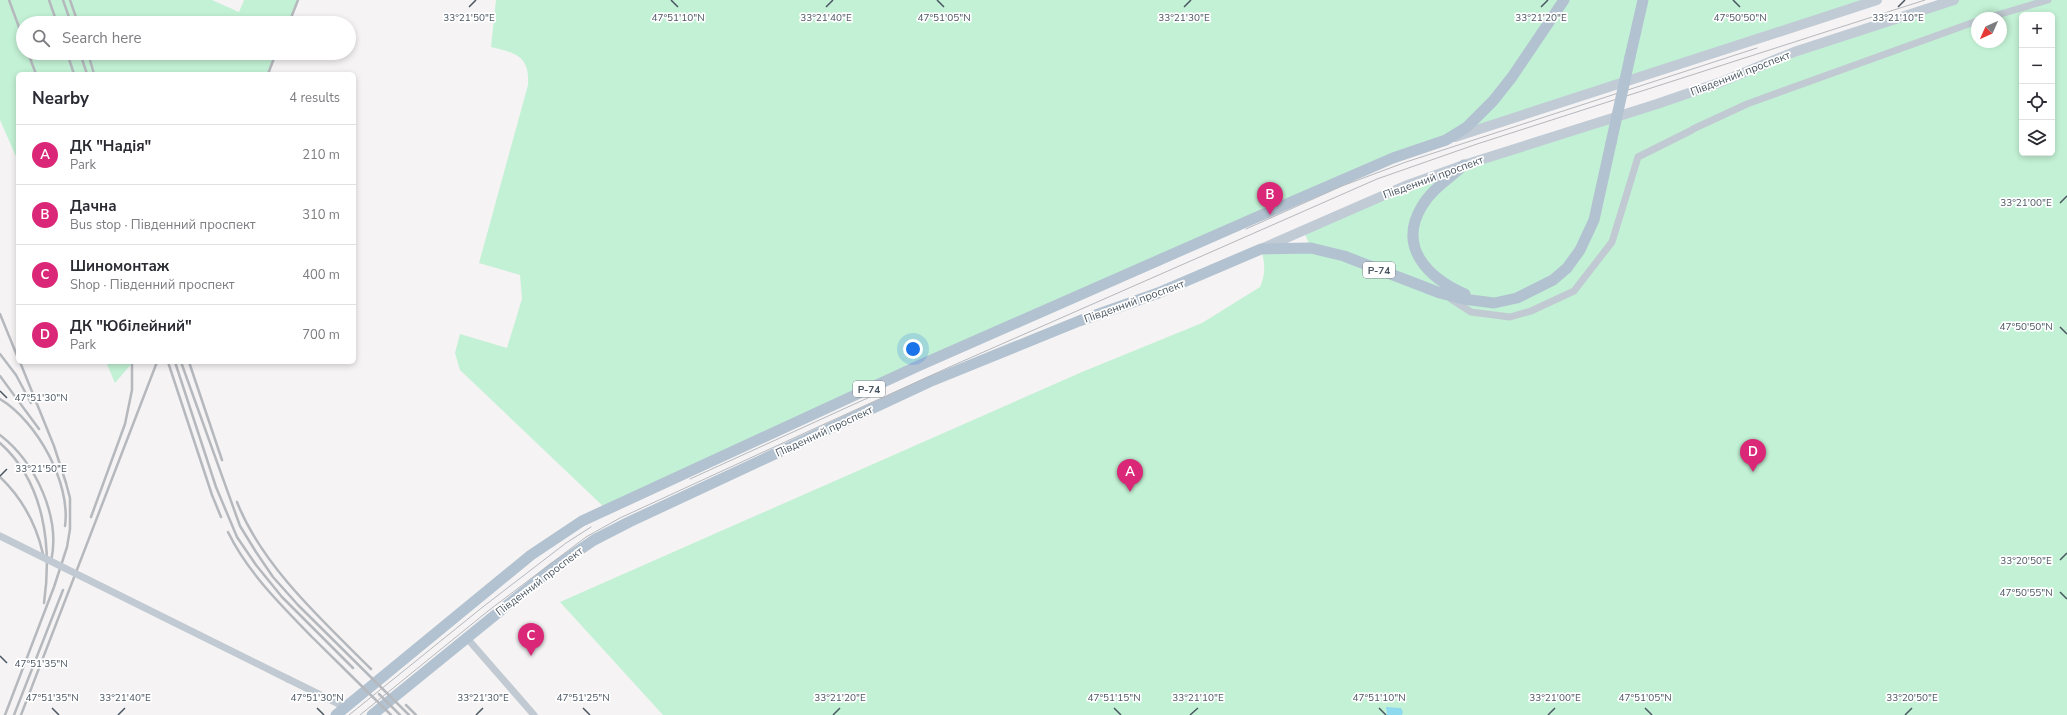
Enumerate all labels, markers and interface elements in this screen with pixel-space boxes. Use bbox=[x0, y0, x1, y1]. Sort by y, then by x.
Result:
text: 33°21'50"E bbox=[443, 11, 495, 25]
text: 47°51'10"N bbox=[651, 11, 705, 25]
text: 33°21'40"E bbox=[800, 11, 852, 25]
text: 47°51'05"N bbox=[917, 11, 971, 25]
text: 33°21'30"E bbox=[1158, 11, 1210, 25]
text: 33°21'20"E bbox=[1515, 11, 1567, 25]
text: 47°50'50"N bbox=[1713, 11, 1767, 25]
text: 33°21'10"E bbox=[1872, 11, 1924, 25]
north arrow bbox=[1971, 12, 2007, 48]
map controls bbox=[2019, 12, 2055, 156]
button: + bbox=[2019, 12, 2055, 48]
search box bbox=[16, 16, 356, 60]
icon: search bbox=[30, 27, 52, 49]
text: Search here bbox=[62, 28, 142, 48]
street label: Південний проспект bbox=[1688, 48, 1792, 99]
button: − bbox=[2019, 48, 2055, 84]
button: locate bbox=[2019, 84, 2055, 120]
text: Nearby bbox=[32, 87, 89, 110]
text: 4 results bbox=[289, 89, 340, 107]
button: layers bbox=[2019, 120, 2055, 156]
text: ДК "Надія" bbox=[70, 136, 151, 156]
text: A bbox=[40, 146, 50, 164]
text: 210 m bbox=[302, 146, 340, 164]
street label: Південний проспект bbox=[1381, 152, 1485, 203]
text: Park bbox=[70, 156, 96, 174]
pin: B bbox=[1257, 182, 1283, 215]
text: Дачна bbox=[70, 196, 117, 216]
text: 33°21'00"E bbox=[2000, 196, 2052, 210]
text: B bbox=[41, 206, 49, 224]
text: 310 m bbox=[302, 206, 340, 224]
text: Bus stop · Південний проспект bbox=[70, 216, 256, 234]
text: Шиномонтаж bbox=[70, 256, 169, 276]
road number: Р-74 bbox=[1363, 262, 1395, 278]
text: C bbox=[41, 266, 49, 284]
text: 400 m bbox=[302, 266, 340, 284]
text: Shop · Південний проспект bbox=[70, 276, 235, 294]
street label: Південний проспект bbox=[1082, 276, 1186, 327]
text: ДК "Юбілейний" bbox=[70, 316, 192, 336]
text: 47°50'50"N bbox=[1999, 320, 2053, 334]
text: D bbox=[40, 326, 50, 344]
text: 700 m bbox=[302, 326, 340, 344]
text: Park bbox=[70, 336, 96, 354]
your location bbox=[903, 339, 923, 359]
road number: Р-74 bbox=[853, 381, 885, 397]
text: 47°51'30"N bbox=[14, 391, 68, 405]
street label: Південний проспект bbox=[773, 402, 875, 461]
pin: D bbox=[1740, 439, 1766, 472]
pin: A bbox=[1117, 459, 1143, 492]
text: 33°21'50"E bbox=[15, 462, 67, 476]
street label: Південний проспект bbox=[493, 544, 586, 619]
text: 33°20'50"E bbox=[2000, 554, 2052, 568]
text: 47°50'55"N bbox=[1999, 586, 2053, 600]
pin: C bbox=[518, 623, 544, 656]
text: 47°51'35"N bbox=[14, 657, 68, 671]
text: 47°51'35"N bbox=[25, 691, 79, 705]
text: 33°21'40"E bbox=[99, 691, 151, 705]
text: 47°51'30"N bbox=[290, 691, 344, 705]
text: 33°21'30"E bbox=[457, 691, 509, 705]
text: 47°51'25"N bbox=[556, 691, 610, 705]
text: 33°21'20"E bbox=[814, 691, 866, 705]
text: 47°51'15"N bbox=[1087, 691, 1141, 705]
text: 33°21'10"E bbox=[1172, 691, 1224, 705]
text: 47°51'10"N bbox=[1352, 691, 1406, 705]
text: 33°21'00"E bbox=[1529, 691, 1581, 705]
text: 47°51'05"N bbox=[1618, 691, 1672, 705]
text: 33°20'50"E bbox=[1886, 691, 1938, 705]

